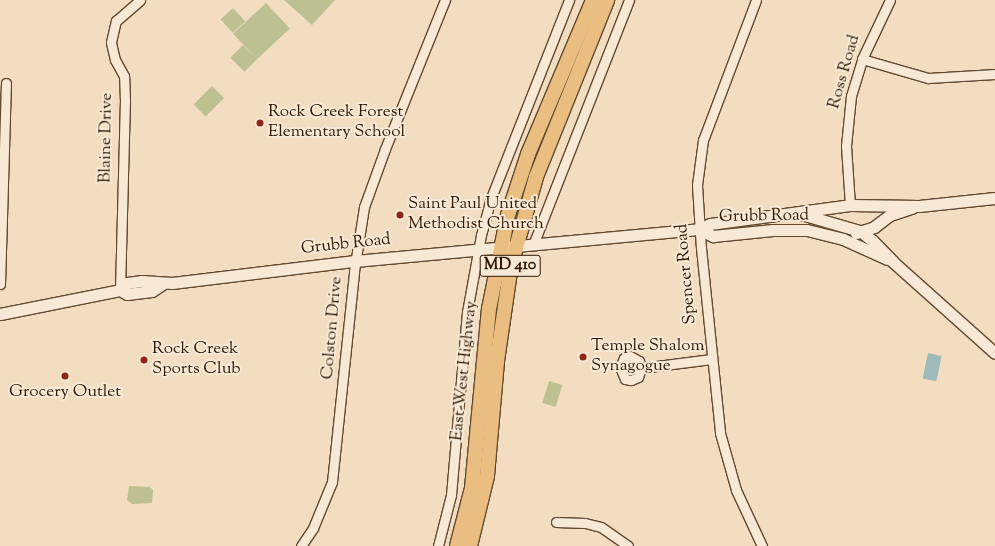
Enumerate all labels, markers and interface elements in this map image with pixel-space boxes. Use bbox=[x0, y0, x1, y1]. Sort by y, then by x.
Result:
street label: Ross Road bbox=[825, 33, 865, 111]
street label: Blaine Drive bbox=[96, 93, 118, 183]
place label: Rock Creek Forest Elementary School bbox=[268, 103, 405, 143]
marker: Rock Creek Forest Elementary School bbox=[255, 118, 265, 128]
place label: Saint Paul United Methodist Church bbox=[408, 195, 544, 235]
street label: Grubb Road bbox=[719, 206, 809, 228]
marker: Saint Paul United Methodist Church bbox=[395, 210, 405, 220]
street label: Spencer Road bbox=[672, 223, 702, 325]
street label: Grubb Road bbox=[300, 230, 392, 260]
road number: MD 410 bbox=[479, 252, 541, 280]
street label: Colston Drive bbox=[318, 276, 348, 380]
street label: East-West Highway bbox=[448, 300, 482, 442]
place label: Temple Shalom Synagogue bbox=[591, 337, 705, 377]
place label: Rock Creek Sports Club bbox=[152, 340, 241, 380]
marker: Temple Shalom Synagogue bbox=[578, 352, 588, 362]
marker: Rock Creek Sports Club bbox=[139, 355, 149, 365]
marker: Grocery Outlet bbox=[60, 371, 70, 381]
place label: Grocery Outlet bbox=[9, 383, 121, 403]

